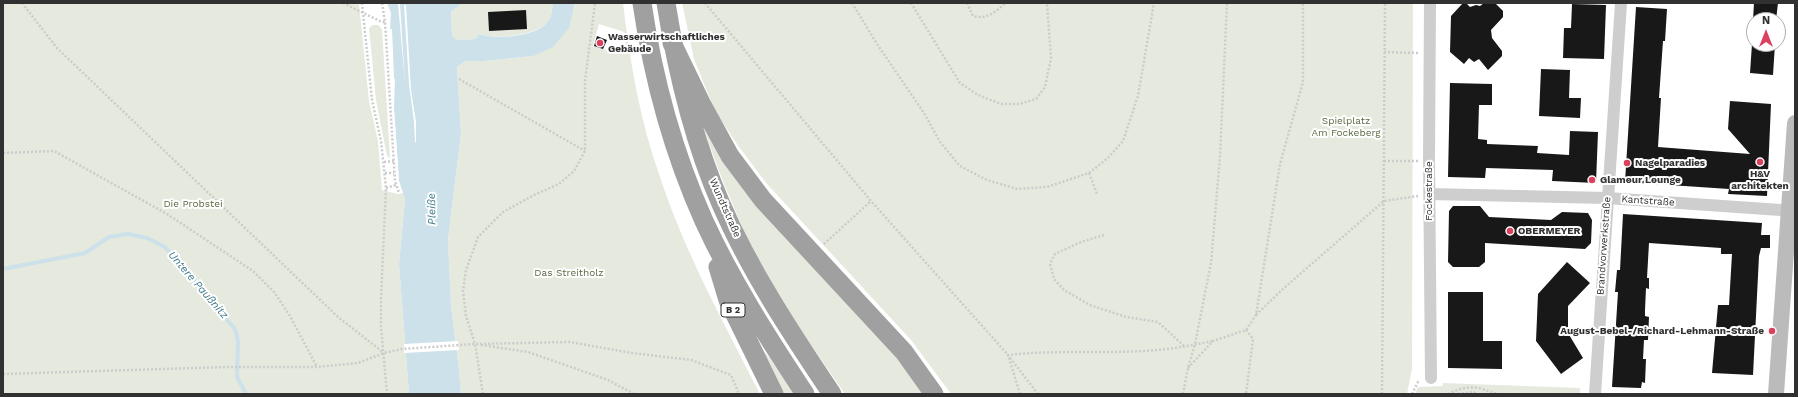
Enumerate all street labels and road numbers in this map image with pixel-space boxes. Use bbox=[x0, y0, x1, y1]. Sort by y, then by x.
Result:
street label: Fockestraße bbox=[1423, 161, 1435, 221]
street label: Wundtstraße bbox=[707, 177, 743, 239]
street label: Kantstraße bbox=[1621, 193, 1675, 209]
street label: Brandvorwerkstraße bbox=[1595, 196, 1613, 296]
road number: B 2 bbox=[721, 303, 745, 317]

